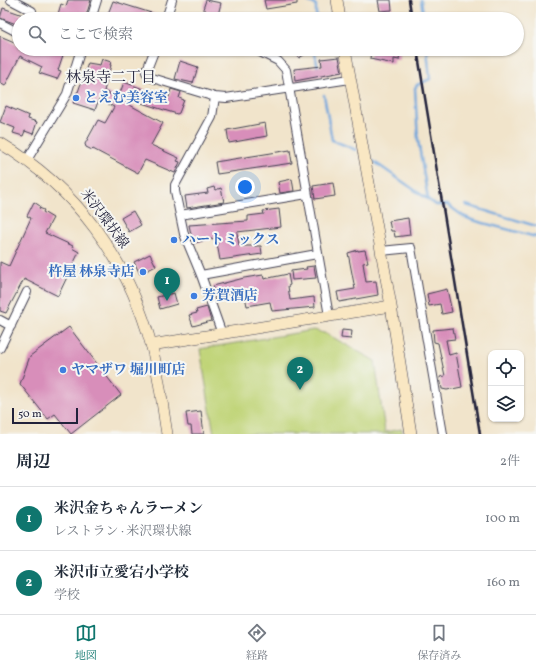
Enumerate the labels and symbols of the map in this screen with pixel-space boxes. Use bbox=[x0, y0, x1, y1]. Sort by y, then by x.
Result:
district label: 林泉寺二丁目 bbox=[66, 68, 156, 89]
place label: とえむ美容室 bbox=[84, 89, 168, 108]
marker: とえむ美容室 bbox=[71, 93, 81, 103]
your location bbox=[235, 177, 255, 197]
street label: 米沢環状線 bbox=[75, 185, 133, 253]
place label: ハートミックス bbox=[182, 231, 280, 250]
marker: ハートミックス bbox=[169, 235, 179, 245]
place label: 杵屋 林泉寺店 bbox=[48, 263, 135, 282]
marker: 杵屋 林泉寺店 bbox=[138, 267, 148, 277]
pin: 1 bbox=[154, 268, 180, 301]
place label: 芳賀酒店 bbox=[202, 287, 258, 306]
marker: 芳賀酒店 bbox=[189, 291, 199, 301]
pin: 2 bbox=[287, 357, 313, 390]
place label: ヤマザワ 堀川町店 bbox=[71, 361, 186, 380]
marker: ヤマザワ 堀川町店 bbox=[58, 365, 68, 375]
scale bar bbox=[12, 406, 78, 425]

